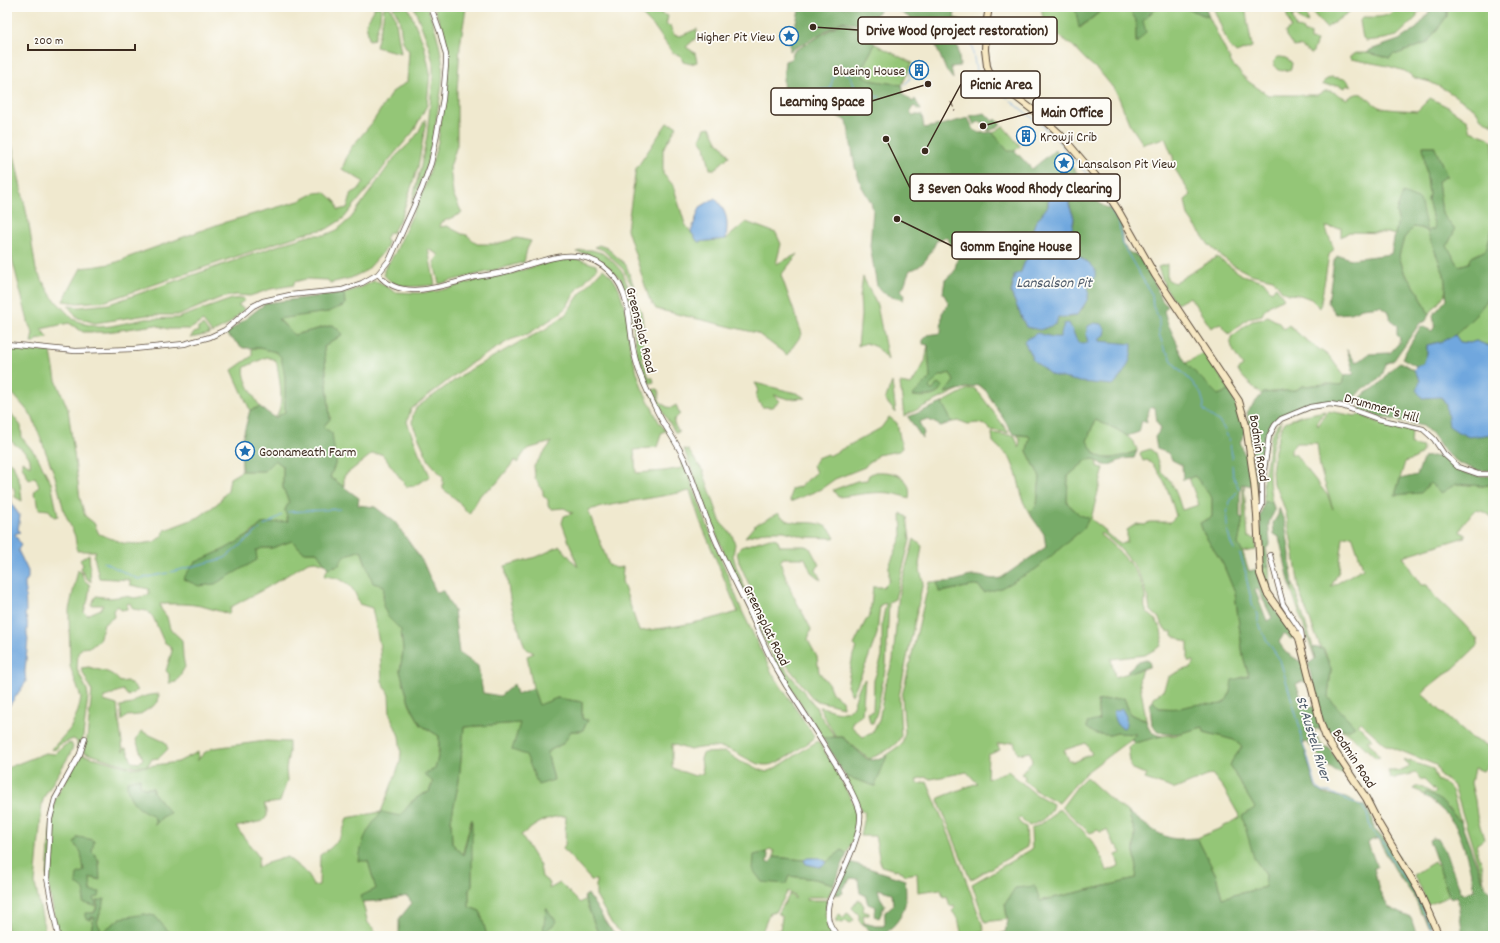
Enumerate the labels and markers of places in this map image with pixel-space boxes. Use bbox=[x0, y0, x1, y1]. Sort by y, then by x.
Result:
callout: Drive Wood (project restoration) bbox=[858, 17, 1057, 44]
place icon: Higher Pit View bbox=[778, 25, 800, 47]
place label: Higher Pit View bbox=[696, 28, 775, 48]
building icon: Blueing House bbox=[908, 59, 930, 81]
place label: Blueing House bbox=[833, 62, 905, 82]
callout: Picnic Area bbox=[961, 71, 1040, 98]
callout: Learning Space bbox=[771, 88, 872, 115]
callout: Main Office bbox=[1033, 98, 1111, 125]
building icon: Krowji Crib bbox=[1015, 125, 1037, 147]
place label: Krowji Crib bbox=[1040, 128, 1097, 148]
place icon: Lansalson Pit View bbox=[1053, 152, 1075, 174]
place label: Lansalson Pit View bbox=[1078, 155, 1176, 175]
callout: 3 Seven Oaks Wood Rhody Clearing bbox=[910, 174, 1120, 201]
callout: Gomm Engine House bbox=[952, 232, 1080, 259]
place icon: Goonameath Farm bbox=[234, 440, 256, 462]
place label: Goonameath Farm bbox=[259, 443, 356, 463]

